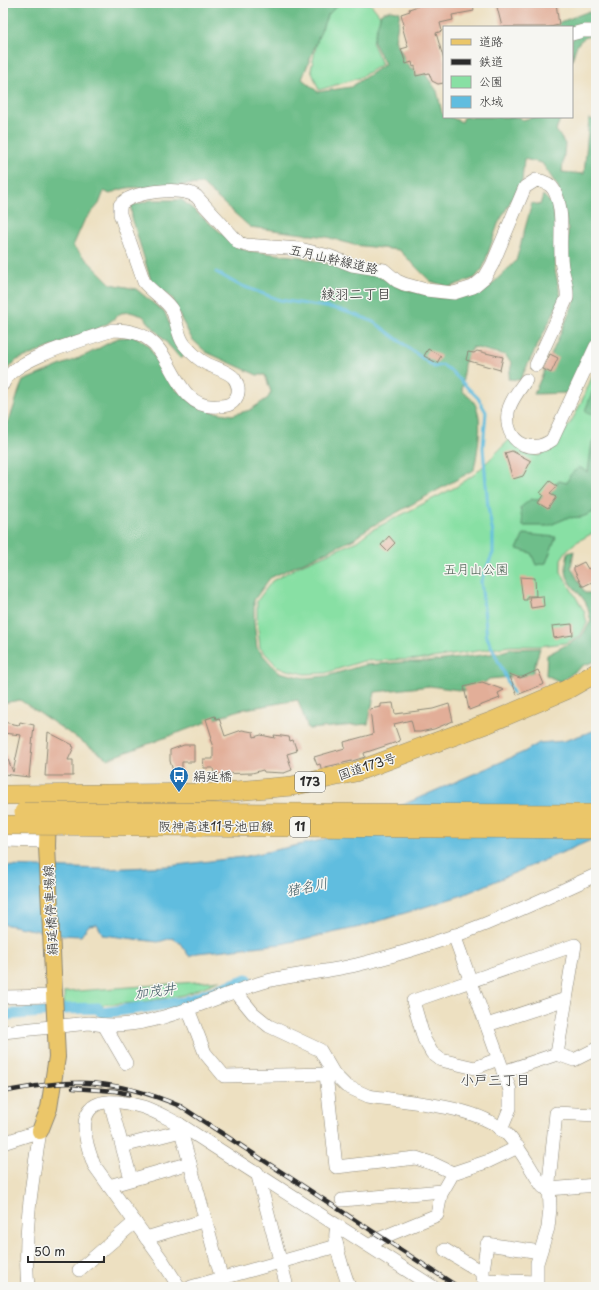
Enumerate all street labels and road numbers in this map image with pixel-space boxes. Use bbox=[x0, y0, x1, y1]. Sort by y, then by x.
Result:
street label: 五月山幹線道路 bbox=[288, 239, 381, 278]
street label: 国道173号 bbox=[335, 747, 399, 784]
road number: 173 bbox=[295, 772, 325, 792]
street label: 阪神高速11号池田線 bbox=[159, 816, 274, 835]
road number: 11 bbox=[290, 817, 310, 837]
street label: 絹延橋停車場線 bbox=[38, 863, 61, 956]

